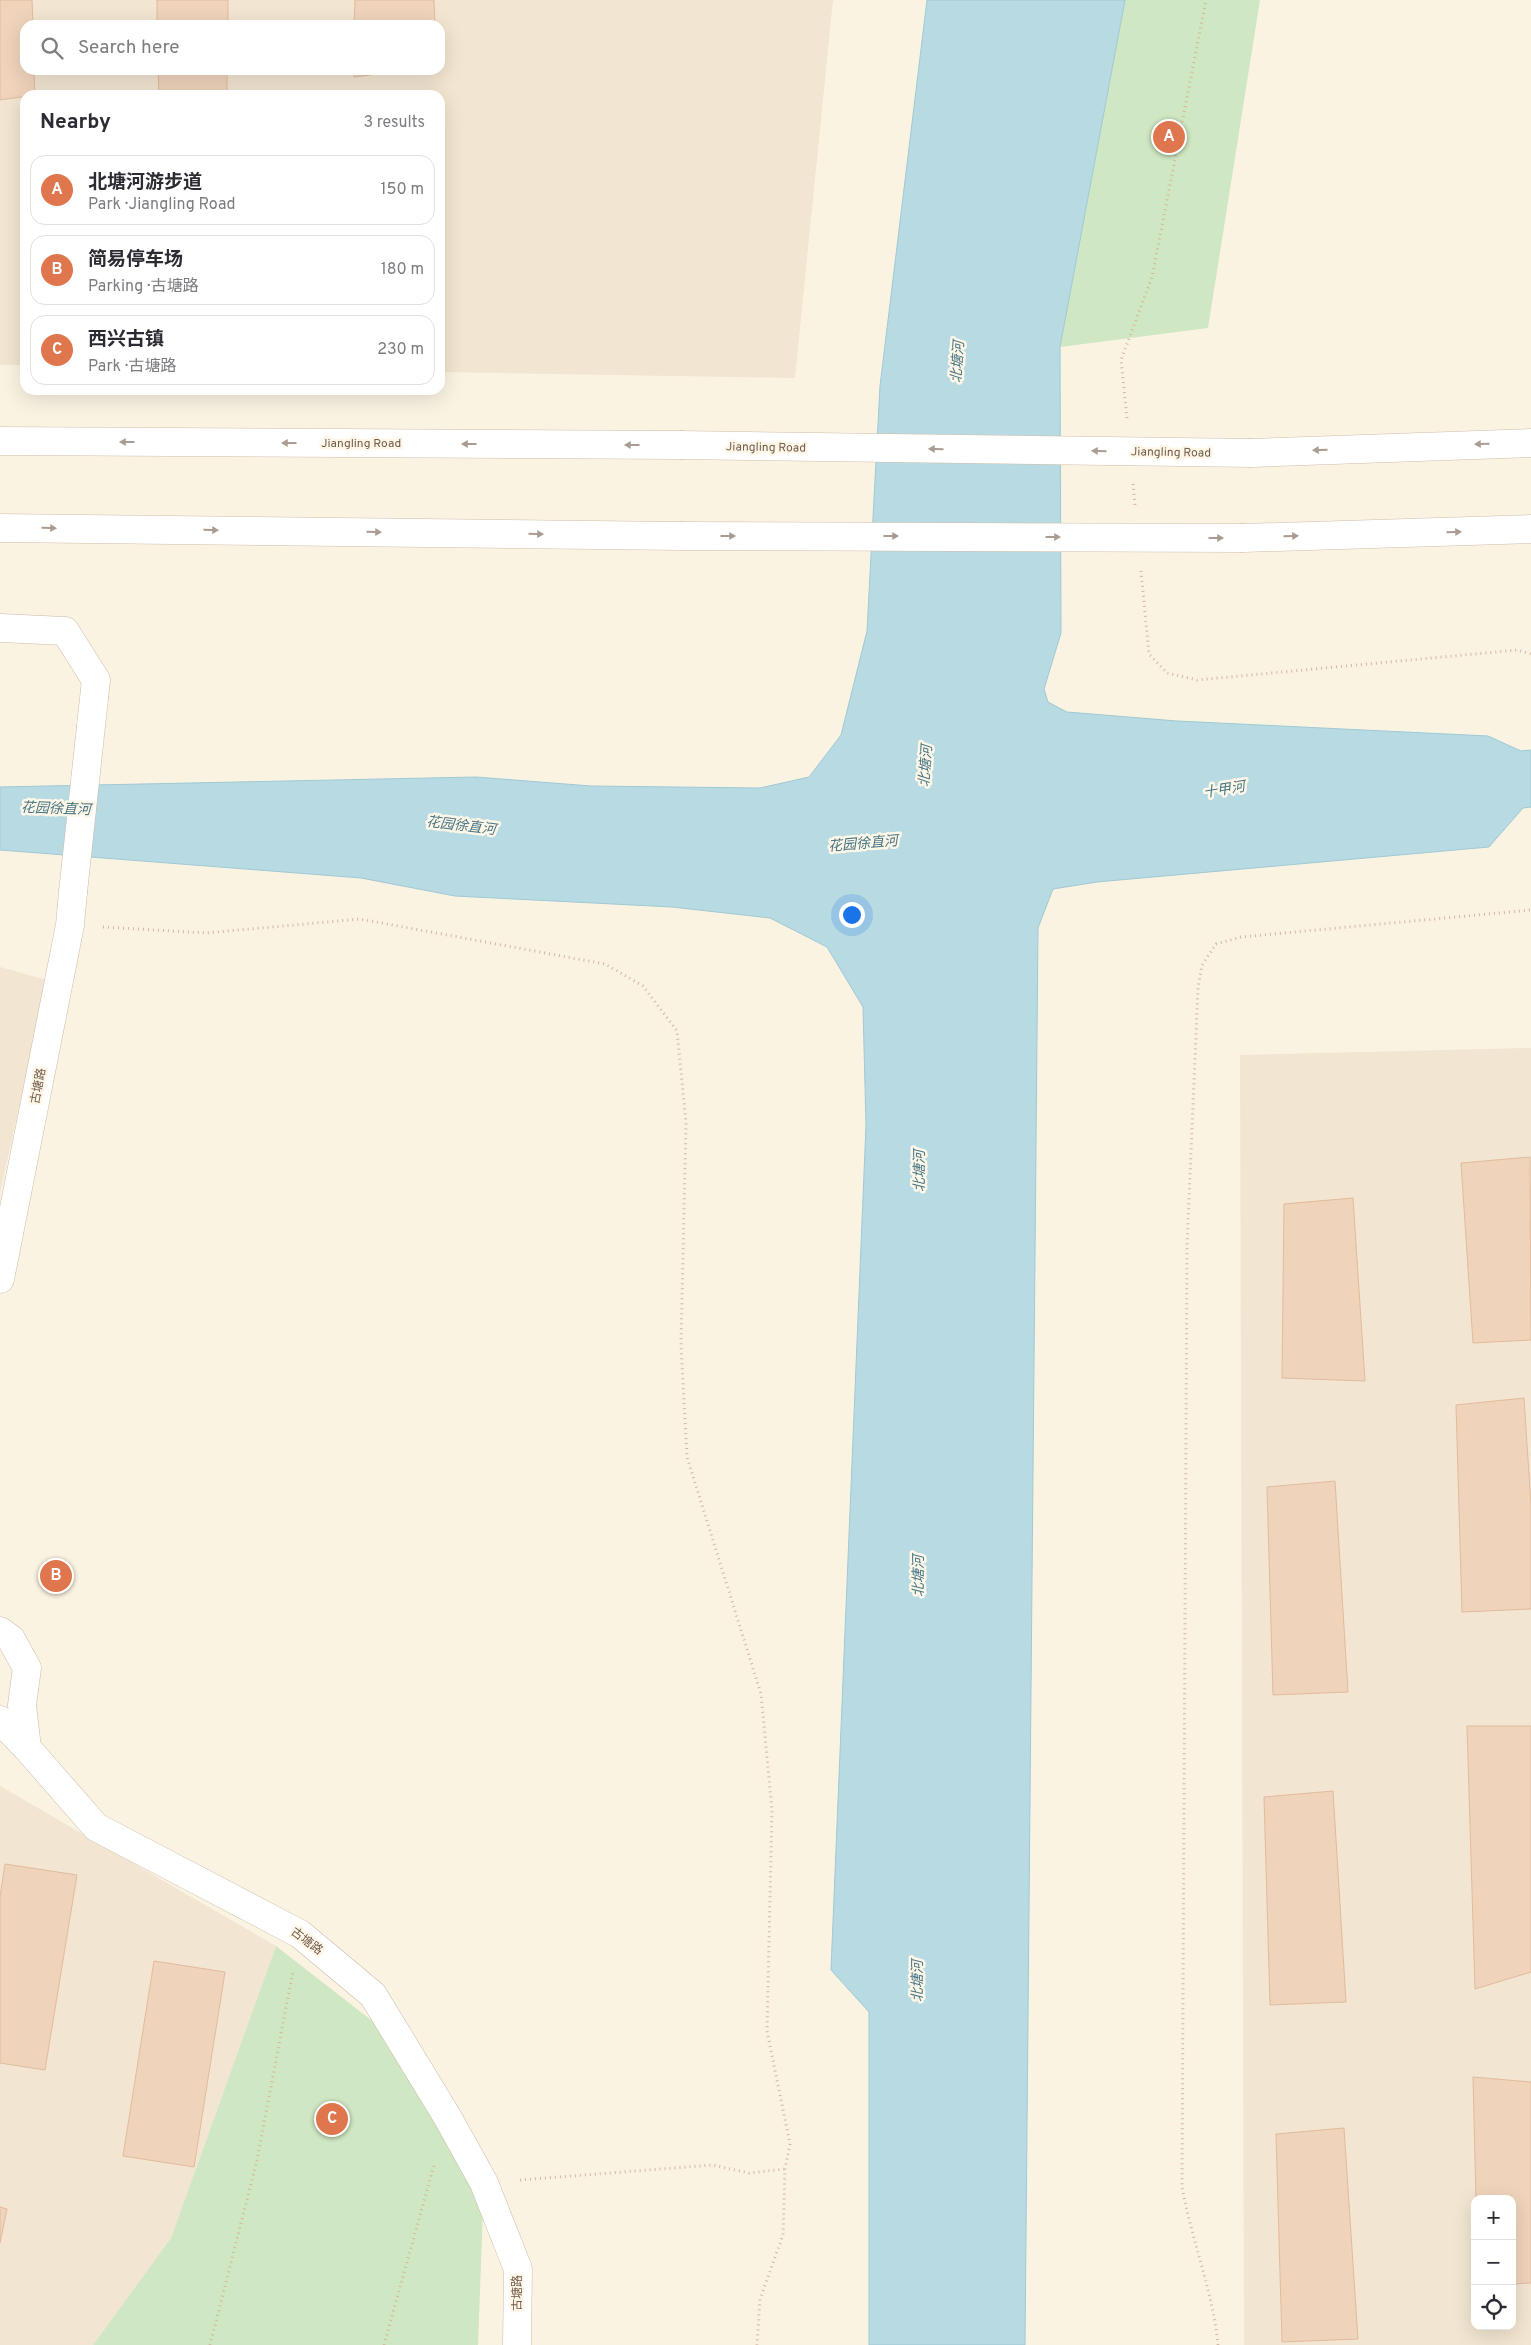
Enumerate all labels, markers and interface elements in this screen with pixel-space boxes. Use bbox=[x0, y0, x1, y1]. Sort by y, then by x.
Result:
search box bbox=[20, 20, 445, 75]
icon: search bbox=[38, 34, 66, 62]
text: Search here bbox=[78, 36, 180, 60]
text: Nearby bbox=[40, 109, 111, 136]
text: 3 results bbox=[363, 113, 425, 133]
pin: A bbox=[1153, 118, 1185, 156]
text: 北塘河游步道 bbox=[88, 171, 202, 195]
text: A bbox=[51, 180, 63, 200]
text: 150 m bbox=[381, 180, 424, 200]
text: Park · Jiangling Road bbox=[88, 195, 236, 215]
text: 简易停车场 bbox=[88, 248, 183, 272]
text: B bbox=[51, 260, 63, 280]
text: 180 m bbox=[381, 260, 424, 280]
text: Parking · 古塘路 bbox=[88, 277, 199, 297]
text: 西兴古镇 bbox=[88, 328, 164, 352]
water label: 北塘河 bbox=[949, 338, 969, 384]
text: C bbox=[52, 340, 62, 360]
text: 230 m bbox=[377, 340, 424, 360]
text: Park · 古塘路 bbox=[88, 357, 177, 377]
street label: Jiangling Road bbox=[321, 436, 401, 452]
one-way arrow bbox=[118, 438, 134, 446]
one-way arrow bbox=[281, 439, 297, 447]
street label: Jiangling Road bbox=[726, 439, 806, 457]
one-way arrow bbox=[461, 440, 477, 448]
one-way arrow bbox=[623, 441, 639, 449]
one-way arrow bbox=[1474, 441, 1490, 449]
street label: Jiangling Road bbox=[1131, 444, 1211, 462]
one-way arrow bbox=[928, 445, 944, 453]
one-way arrow bbox=[1090, 447, 1106, 455]
one-way arrow bbox=[1312, 447, 1328, 455]
one-way arrow bbox=[41, 525, 57, 533]
one-way arrow bbox=[203, 526, 219, 534]
one-way arrow bbox=[1446, 527, 1462, 535]
one-way arrow bbox=[366, 528, 382, 536]
one-way arrow bbox=[528, 530, 544, 538]
one-way arrow bbox=[721, 532, 737, 540]
one-way arrow bbox=[1284, 532, 1300, 540]
one-way arrow bbox=[883, 533, 899, 541]
one-way arrow bbox=[1046, 533, 1062, 541]
one-way arrow bbox=[1208, 534, 1224, 542]
water label: 北塘河 bbox=[917, 742, 937, 788]
water label: 十甲河 bbox=[1202, 778, 1249, 802]
water label: 花园徐直河 bbox=[21, 800, 94, 819]
water label: 花园徐直河 bbox=[425, 814, 500, 840]
water label: 花园徐直河 bbox=[828, 833, 902, 856]
your location bbox=[839, 902, 865, 928]
street label: 古塘路 bbox=[28, 1067, 50, 1105]
water label: 北塘河 bbox=[912, 1147, 929, 1192]
water label: 北塘河 bbox=[911, 1552, 928, 1597]
pin: B bbox=[40, 1557, 72, 1595]
street label: 古塘路 bbox=[287, 1925, 326, 1959]
water label: 北塘河 bbox=[910, 1957, 927, 2002]
pin: C bbox=[316, 2100, 348, 2138]
map controls bbox=[1471, 2195, 1516, 2330]
button: + bbox=[1471, 2195, 1516, 2240]
button: − bbox=[1471, 2240, 1516, 2285]
street label: 古塘路 bbox=[510, 2275, 526, 2311]
button: locate bbox=[1471, 2285, 1516, 2330]

